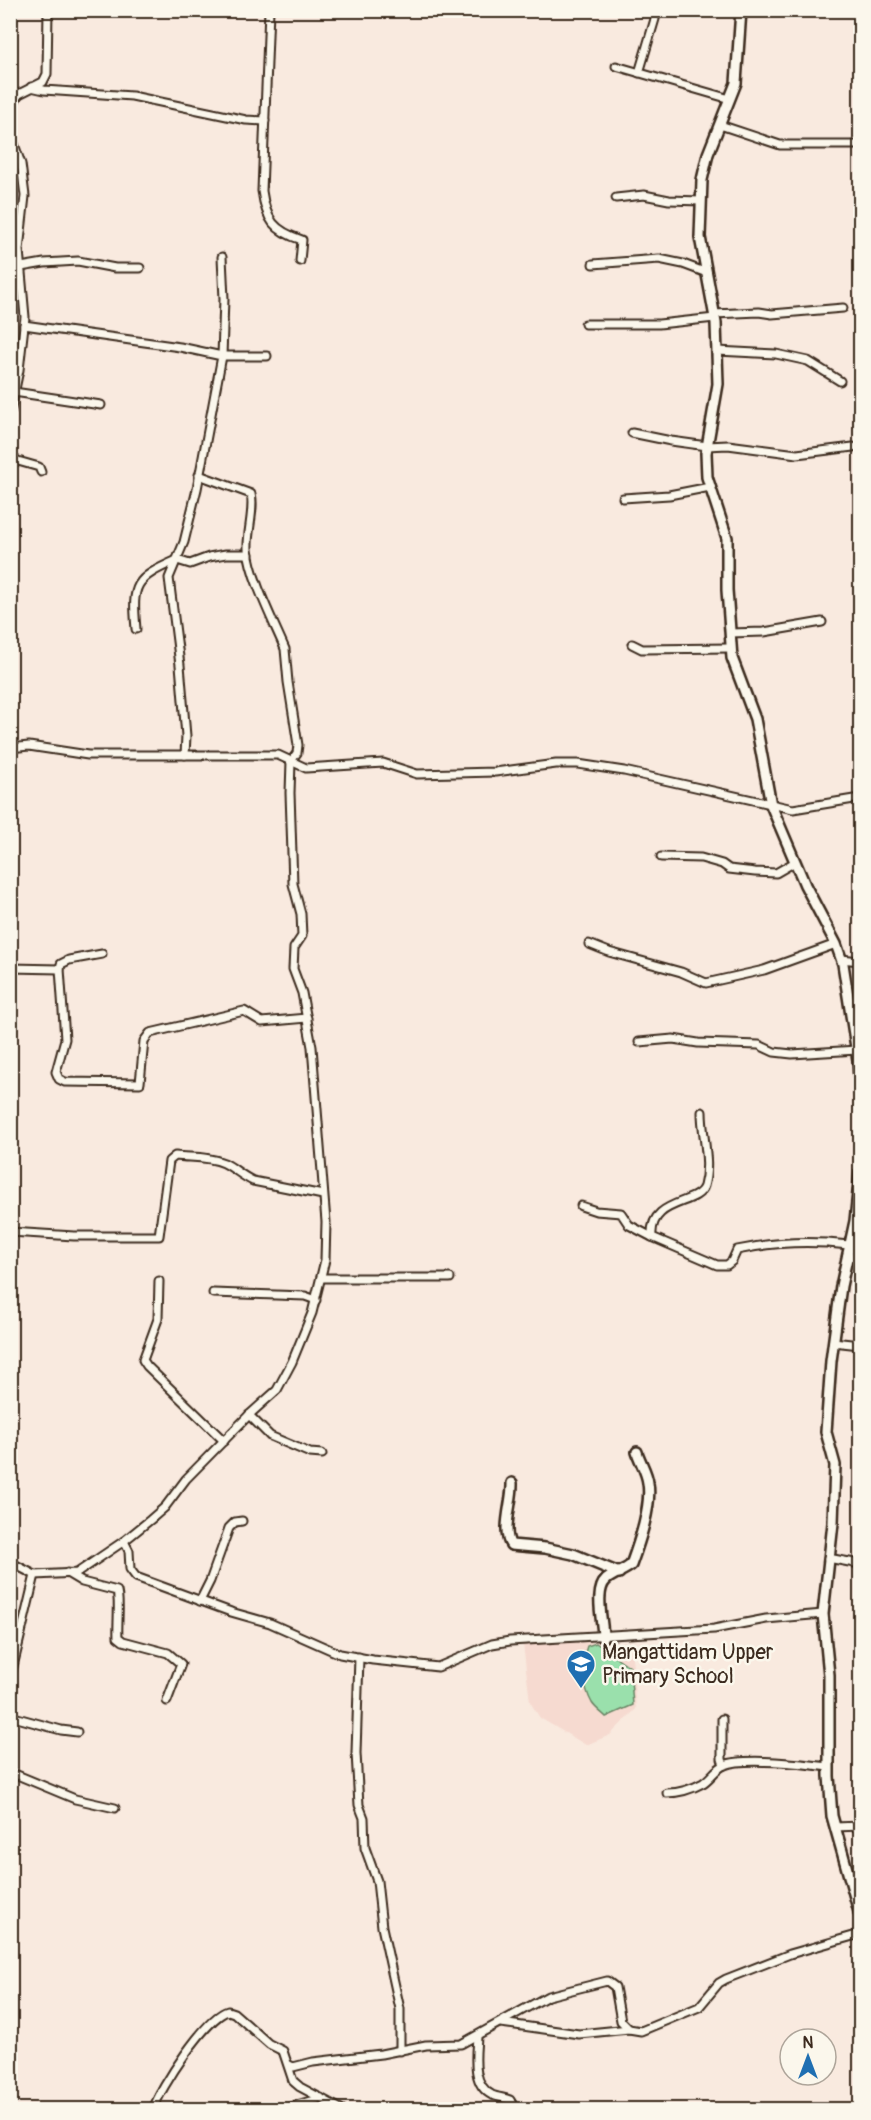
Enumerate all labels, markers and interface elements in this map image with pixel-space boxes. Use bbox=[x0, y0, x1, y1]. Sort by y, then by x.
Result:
place label: Mangattidam Upper Primary School bbox=[602, 1639, 774, 1690]
school or university icon: Mangattidam Upper Primary School bbox=[565, 1648, 597, 1690]
north arrow bbox=[778, 2027, 838, 2087]
text: N bbox=[803, 2033, 814, 2053]

